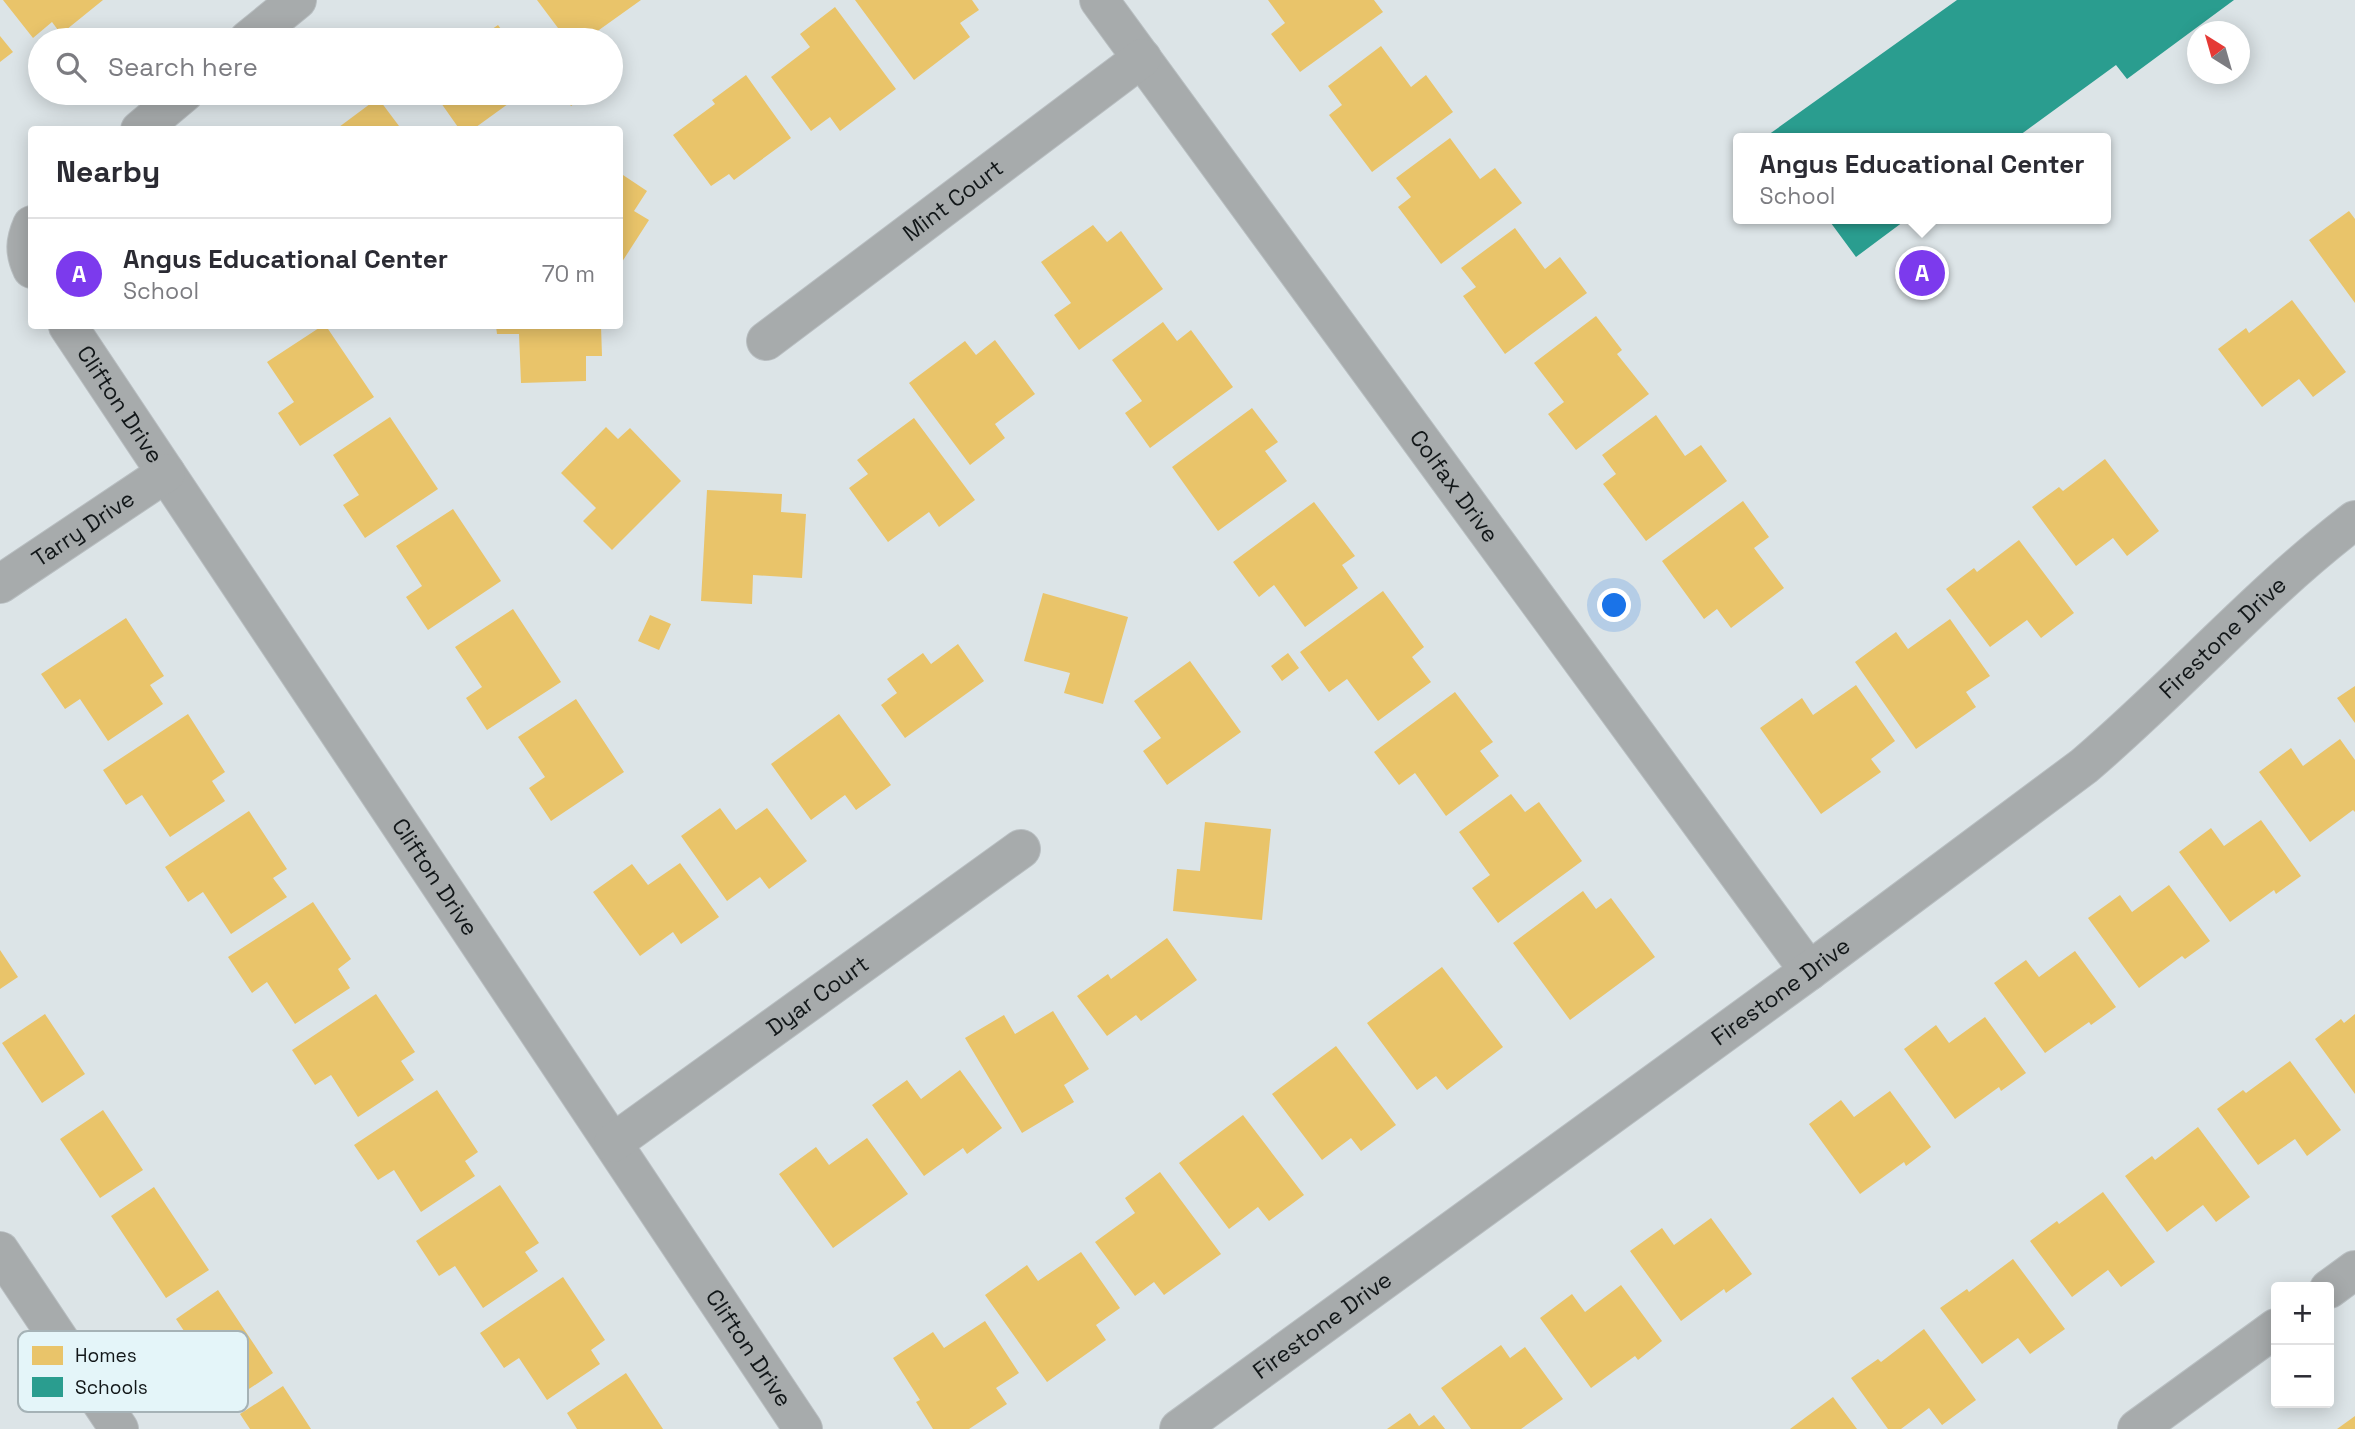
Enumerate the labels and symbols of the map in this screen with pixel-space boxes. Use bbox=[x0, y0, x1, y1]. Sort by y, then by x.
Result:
north arrow bbox=[2187, 21, 2250, 84]
street label: Mint Court bbox=[897, 153, 1009, 248]
pin: A bbox=[1899, 247, 1945, 299]
street label: Clifton Drive bbox=[70, 340, 170, 469]
street label: Colfax Drive bbox=[1403, 424, 1506, 548]
street label: Tarry Drive bbox=[26, 483, 140, 573]
street label: Firestone Drive bbox=[2152, 570, 2293, 705]
your location bbox=[1597, 588, 1631, 622]
street label: Clifton Drive bbox=[385, 812, 485, 942]
street label: Firestone Drive bbox=[1705, 931, 1856, 1052]
street label: Dyar Court bbox=[760, 949, 875, 1043]
street label: Firestone Drive bbox=[1247, 1264, 1398, 1386]
street label: Clifton Drive bbox=[699, 1283, 799, 1413]
legend bbox=[18, 1331, 248, 1412]
text: Homes bbox=[75, 1343, 137, 1368]
text: Schools bbox=[75, 1375, 148, 1400]

